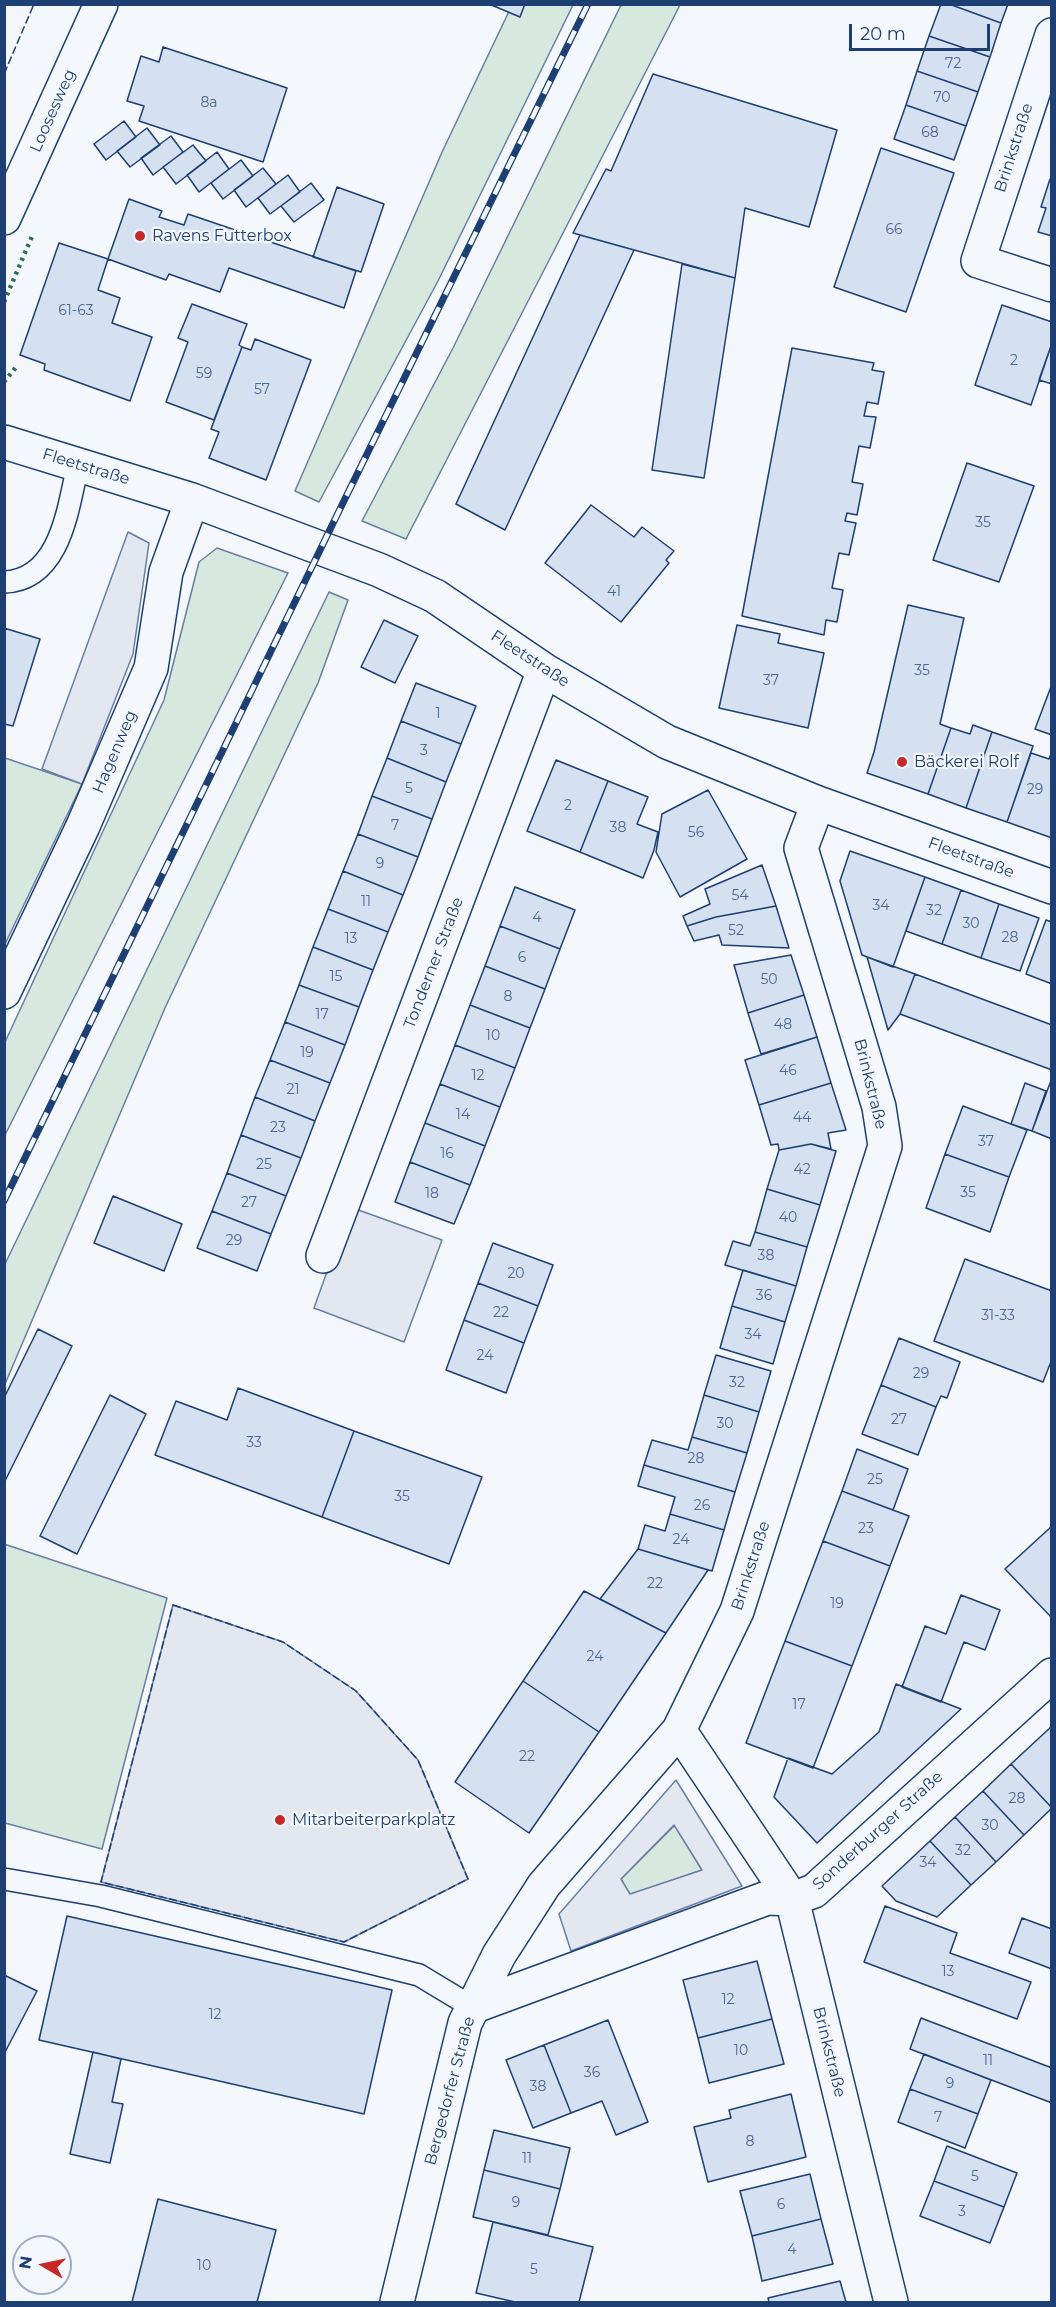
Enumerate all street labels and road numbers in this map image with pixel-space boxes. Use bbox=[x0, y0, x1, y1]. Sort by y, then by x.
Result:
street label: Loosesweg bbox=[26, 66, 80, 156]
street label: Brinkstraße bbox=[991, 101, 1037, 195]
street label: Fleetstraße bbox=[40, 445, 132, 489]
street label: Fleetstraße bbox=[487, 626, 573, 692]
street label: Hagenweg bbox=[89, 708, 141, 796]
street label: Fleetstraße bbox=[925, 834, 1017, 882]
street label: Tonderner Straße bbox=[400, 895, 468, 1031]
street label: Brinkstraße bbox=[849, 1037, 891, 1131]
street label: Brinkstraße bbox=[728, 1519, 774, 1613]
street label: Sonderburger Straße bbox=[809, 1768, 947, 1894]
street label: Brinkstraße bbox=[808, 2005, 850, 2099]
street label: Bergedorfer Straße bbox=[421, 2014, 479, 2168]

